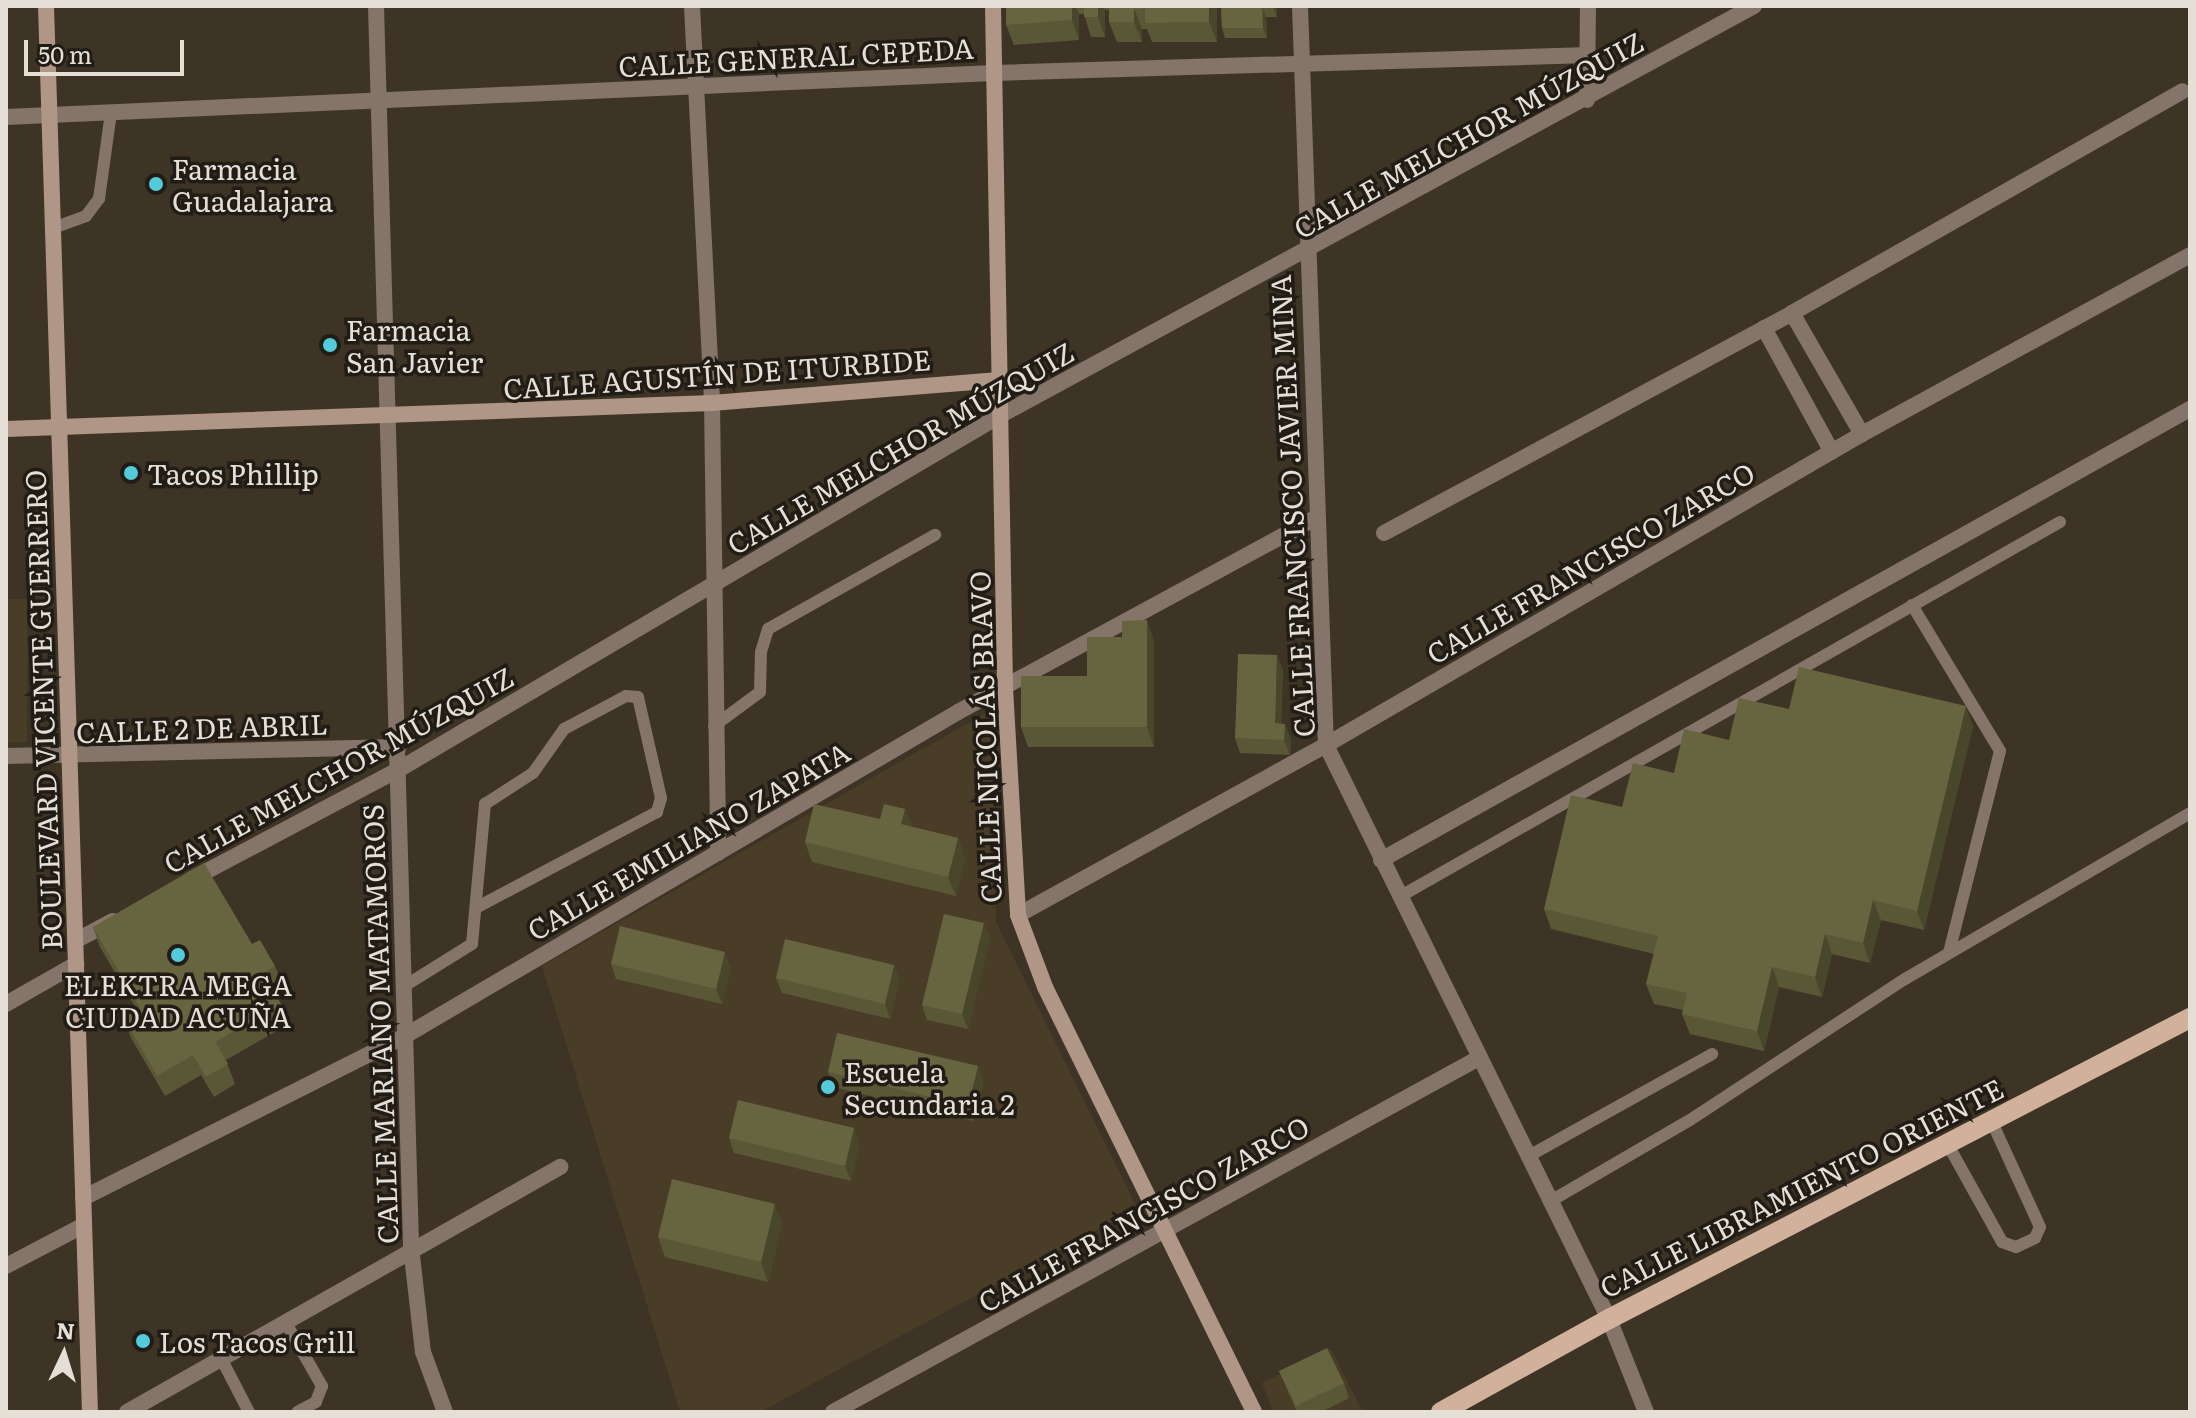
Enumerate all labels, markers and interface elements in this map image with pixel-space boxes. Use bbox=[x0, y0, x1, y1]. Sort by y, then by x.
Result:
scale bar bbox=[28, 24, 188, 74]
street label: CALLE MELCHOR MÚZQUIZ bbox=[1287, 24, 1649, 244]
street label: CALLE GENERAL CEPEDA bbox=[617, 30, 975, 82]
text: 50 m bbox=[38, 36, 92, 71]
place label: Farmacia Guadalajara bbox=[172, 151, 333, 217]
marker: Farmacia Guadalajara bbox=[147, 175, 165, 193]
street label: CALLE FRANCISCO JAVIER MINA bbox=[1262, 274, 1320, 738]
place label: Farmacia San Javier bbox=[346, 312, 483, 378]
street label: CALLE MELCHOR MÚZQUIZ bbox=[721, 334, 1079, 560]
marker: Farmacia San Javier bbox=[321, 336, 339, 354]
street label: CALLE AGUSTÍN DE ITURBIDE bbox=[502, 341, 932, 405]
street label: CALLE FRANCISCO ZARCO bbox=[1420, 454, 1760, 670]
place label: Tacos Phillip bbox=[147, 456, 319, 490]
marker: Tacos Phillip bbox=[122, 464, 140, 482]
street label: BOULEVARD VICENTE GUERRERO bbox=[17, 469, 67, 951]
street label: CALLE NICOLÁS BRAVO bbox=[961, 570, 1007, 904]
street label: CALLE MELCHOR MÚZQUIZ bbox=[157, 659, 519, 879]
street label: CALLE 2 DE ABRIL bbox=[75, 706, 329, 748]
street label: CALLE EMILIANO ZAPATA bbox=[521, 734, 855, 946]
street label: CALLE MARIANO MATAMOROS bbox=[355, 803, 403, 1245]
marker: ELEKTRA MEGA CIUDAD ACUÑA bbox=[169, 946, 187, 964]
place label: ELEKTRA MEGA CIUDAD ACUÑA bbox=[64, 967, 292, 1033]
place label: Escuela Secundaria 2 bbox=[844, 1054, 1015, 1120]
street label: CALLE LIBRAMIENTO ORIENTE bbox=[1594, 1070, 2008, 1304]
marker: Escuela Secundaria 2 bbox=[819, 1078, 837, 1096]
street label: CALLE FRANCISCO ZARCO bbox=[972, 1108, 1314, 1318]
text: N bbox=[55, 1312, 76, 1347]
north arrow bbox=[24, 1314, 104, 1394]
place label: Los Tacos Grill bbox=[159, 1324, 355, 1358]
marker: Los Tacos Grill bbox=[134, 1332, 152, 1350]

